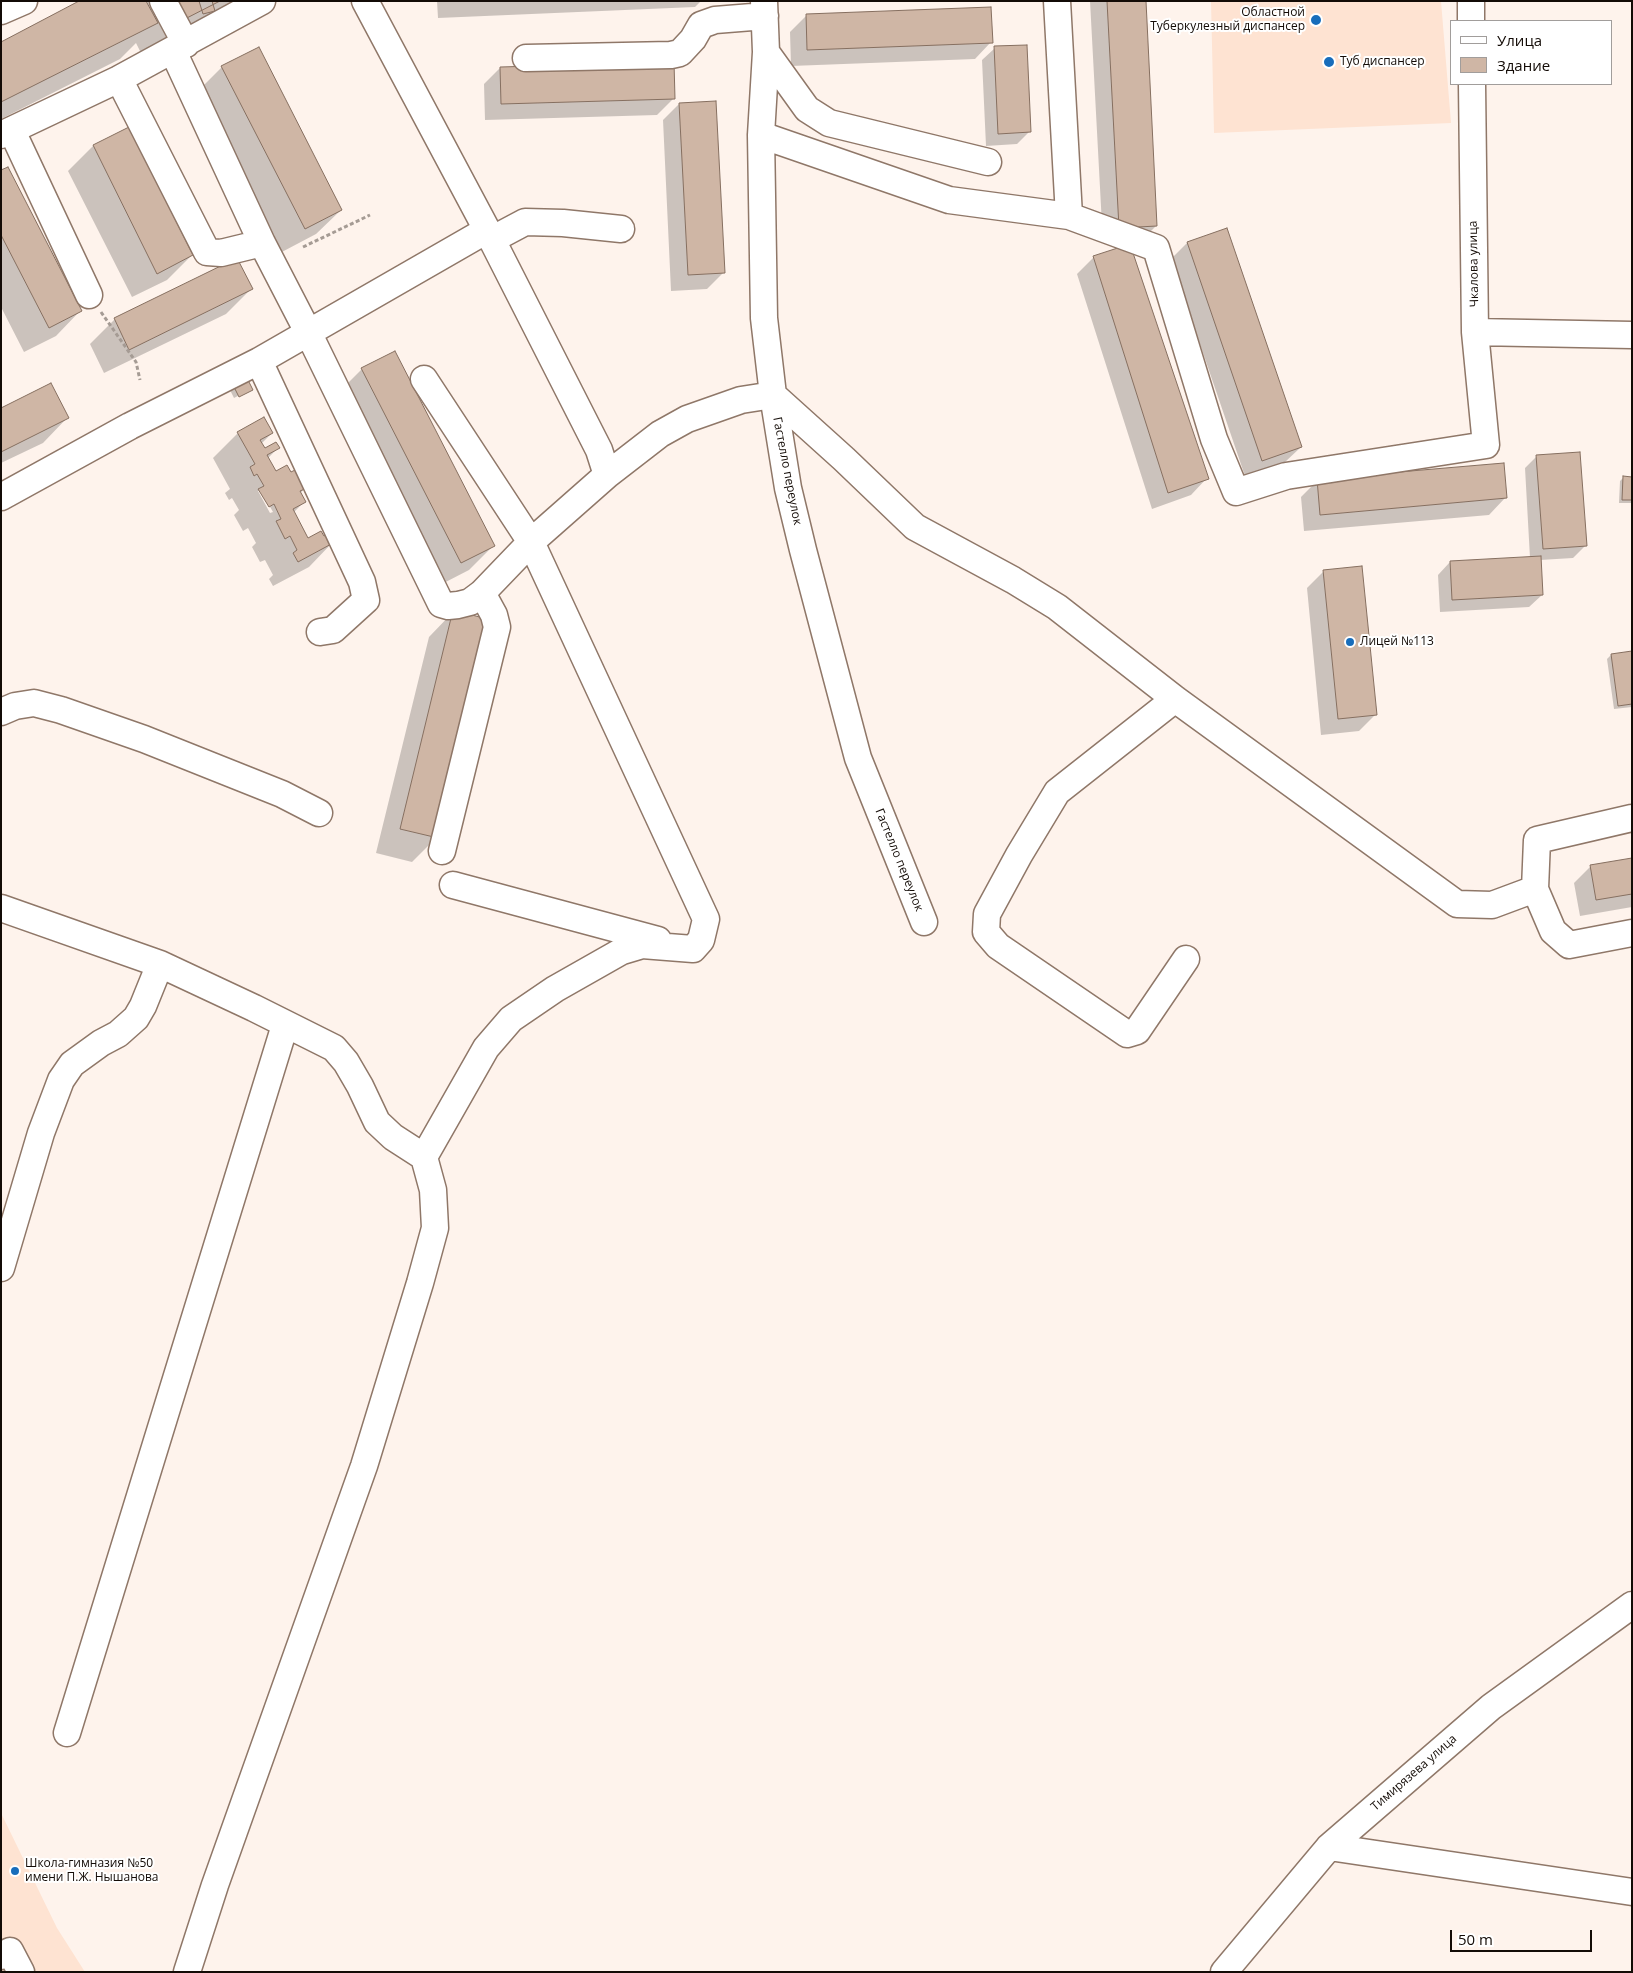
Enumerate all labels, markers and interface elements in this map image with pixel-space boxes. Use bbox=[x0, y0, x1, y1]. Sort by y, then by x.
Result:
place label: Областной Туберкулезный диспансер bbox=[1150, 6, 1305, 34]
marker: Областной Туберкулезный диспансер bbox=[1309, 13, 1323, 27]
legend bbox=[1450, 20, 1613, 85]
text: Улица bbox=[1497, 30, 1542, 50]
marker: Туб диспансер bbox=[1322, 55, 1336, 69]
place label: Туб диспансер bbox=[1340, 55, 1425, 69]
text: Здание bbox=[1497, 55, 1550, 75]
street label: Чкалова улица bbox=[1466, 221, 1482, 307]
street label: Гастелло переулок bbox=[769, 416, 805, 526]
place label: Лицей №113 bbox=[1360, 635, 1434, 649]
marker: Лицей №113 bbox=[1344, 636, 1356, 648]
street label: Гастелло переулок bbox=[872, 806, 926, 914]
street label: Тимирязева улица bbox=[1368, 1732, 1460, 1814]
place label: Школа-гимназия №50 имени П.Ж. Нышанова bbox=[25, 1857, 159, 1885]
marker: Школа-гимназия №50 имени П.Ж. Нышанова bbox=[9, 1865, 21, 1877]
scale bar bbox=[1453, 1920, 1596, 1952]
text: 50 m bbox=[1458, 1929, 1493, 1949]

